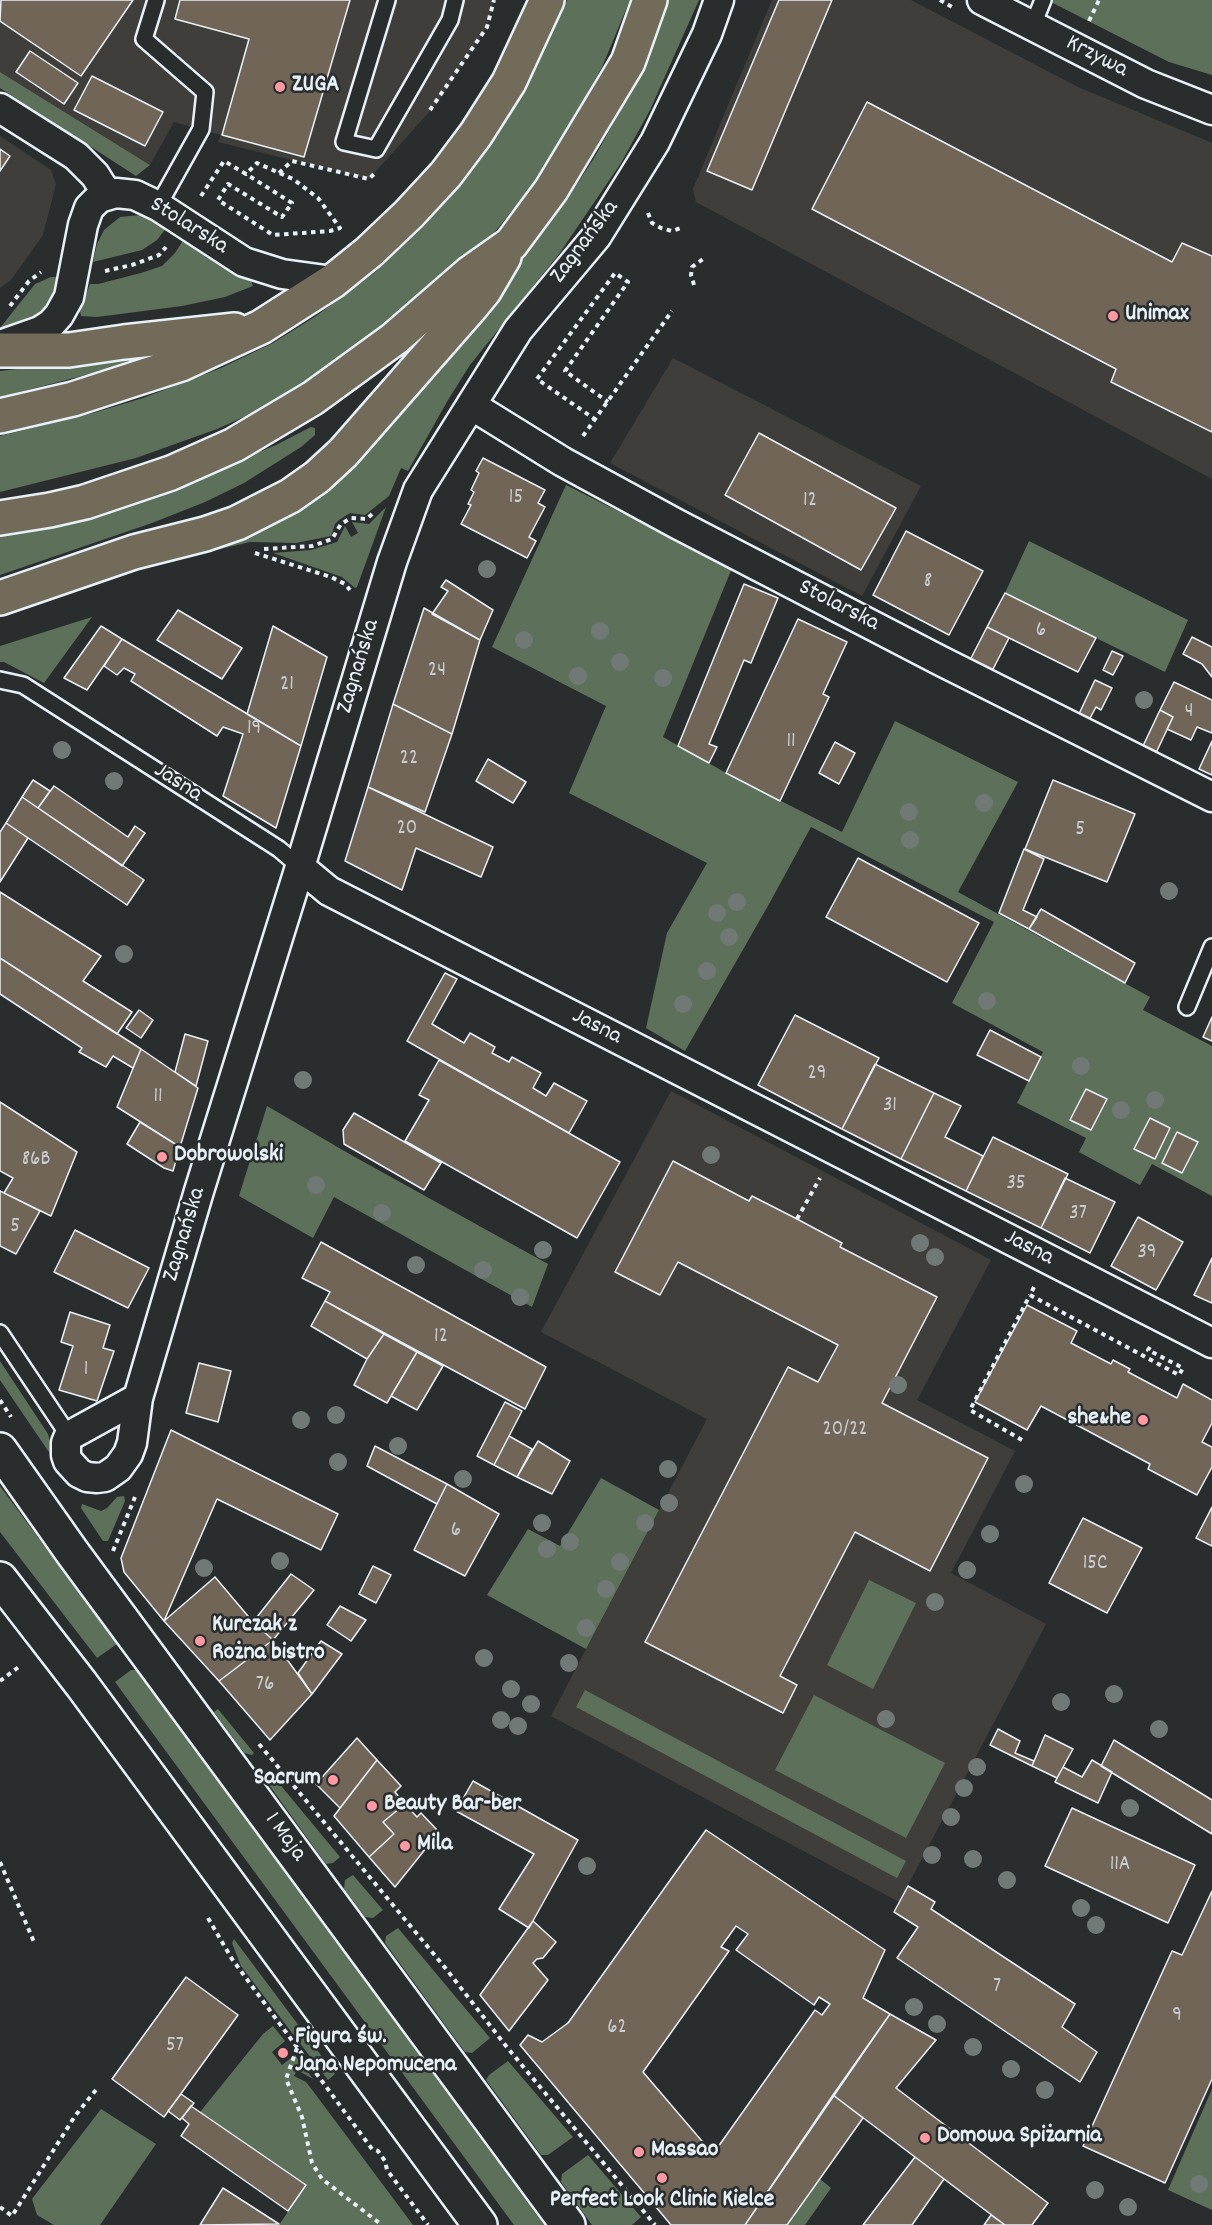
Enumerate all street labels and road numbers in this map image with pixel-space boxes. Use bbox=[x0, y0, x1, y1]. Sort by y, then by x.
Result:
street label: Krzywa bbox=[1060, 30, 1132, 86]
street label: Stolarska bbox=[143, 192, 233, 262]
street label: Zagnańska bbox=[545, 196, 627, 290]
street label: Stolarska bbox=[793, 574, 883, 640]
street label: Zagnańska bbox=[332, 616, 388, 718]
street label: Jasna bbox=[147, 758, 207, 810]
street label: Jasna bbox=[566, 1003, 626, 1053]
street label: Zagnańska bbox=[158, 1184, 214, 1286]
street label: Jasna bbox=[998, 1224, 1058, 1274]
street label: 1 Maja bbox=[257, 1808, 311, 1868]

